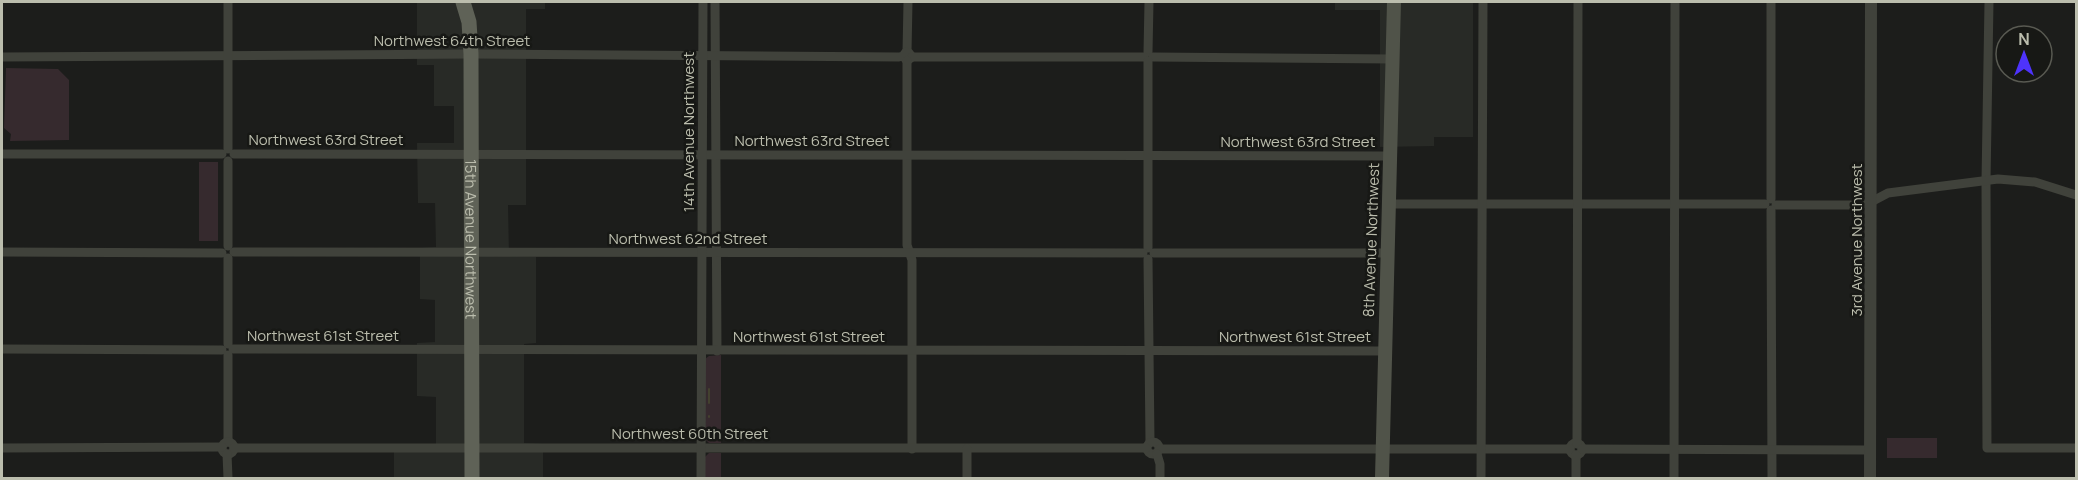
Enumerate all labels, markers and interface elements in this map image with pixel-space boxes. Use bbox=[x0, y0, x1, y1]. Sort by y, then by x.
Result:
north arrow bbox=[1994, 24, 2054, 84]
text: N bbox=[2018, 28, 2030, 50]
street label: Northwest 64th Street bbox=[374, 30, 530, 51]
street label: 14th Avenue Northwest bbox=[678, 52, 699, 212]
street label: Northwest 63rd Street bbox=[248, 129, 404, 150]
street label: Northwest 63rd Street bbox=[734, 130, 890, 151]
street label: Northwest 63rd Street bbox=[1220, 131, 1376, 152]
street label: 15th Avenue Northwest bbox=[461, 159, 482, 319]
street label: 8th Avenue Northwest bbox=[1358, 163, 1384, 317]
street label: 3rd Avenue Northwest bbox=[1846, 163, 1867, 317]
street label: Northwest 62nd Street bbox=[609, 228, 768, 249]
street label: Northwest 61st Street bbox=[247, 325, 399, 346]
street label: Northwest 61st Street bbox=[733, 326, 885, 347]
street label: Northwest 61st Street bbox=[1219, 326, 1371, 347]
street label: Northwest 60th Street bbox=[612, 423, 768, 444]

